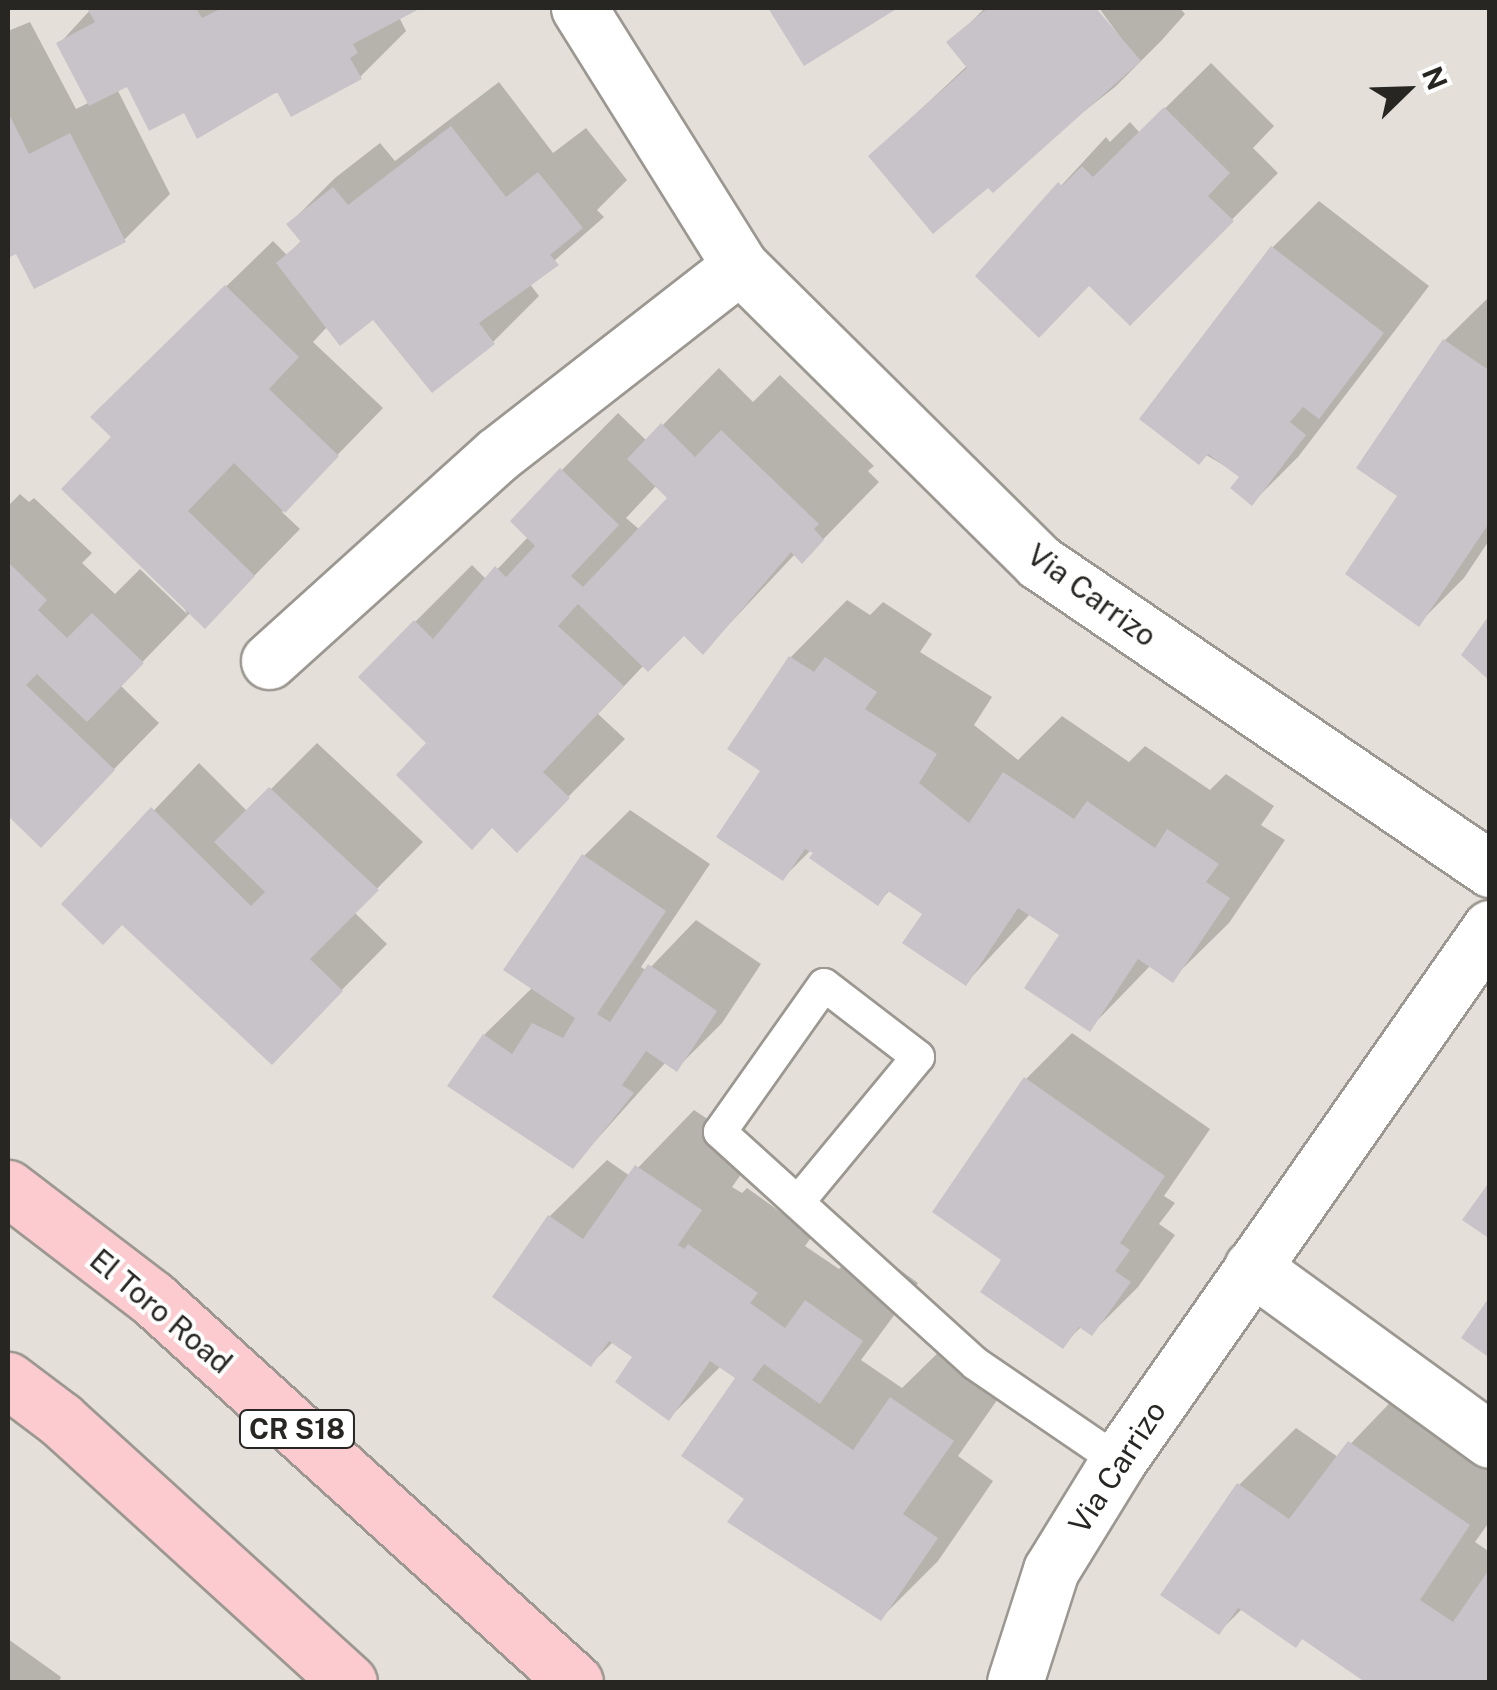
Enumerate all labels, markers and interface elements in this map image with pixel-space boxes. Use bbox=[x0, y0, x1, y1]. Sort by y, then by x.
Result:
north arrow bbox=[1357, 40, 1457, 140]
text: N bbox=[1416, 62, 1455, 95]
street label: Via Carrizo bbox=[1020, 536, 1164, 654]
street label: El Toro Road bbox=[83, 1241, 239, 1381]
street label: Via Carrizo bbox=[1061, 1394, 1173, 1540]
road number: CR S18 bbox=[237, 1406, 357, 1452]

